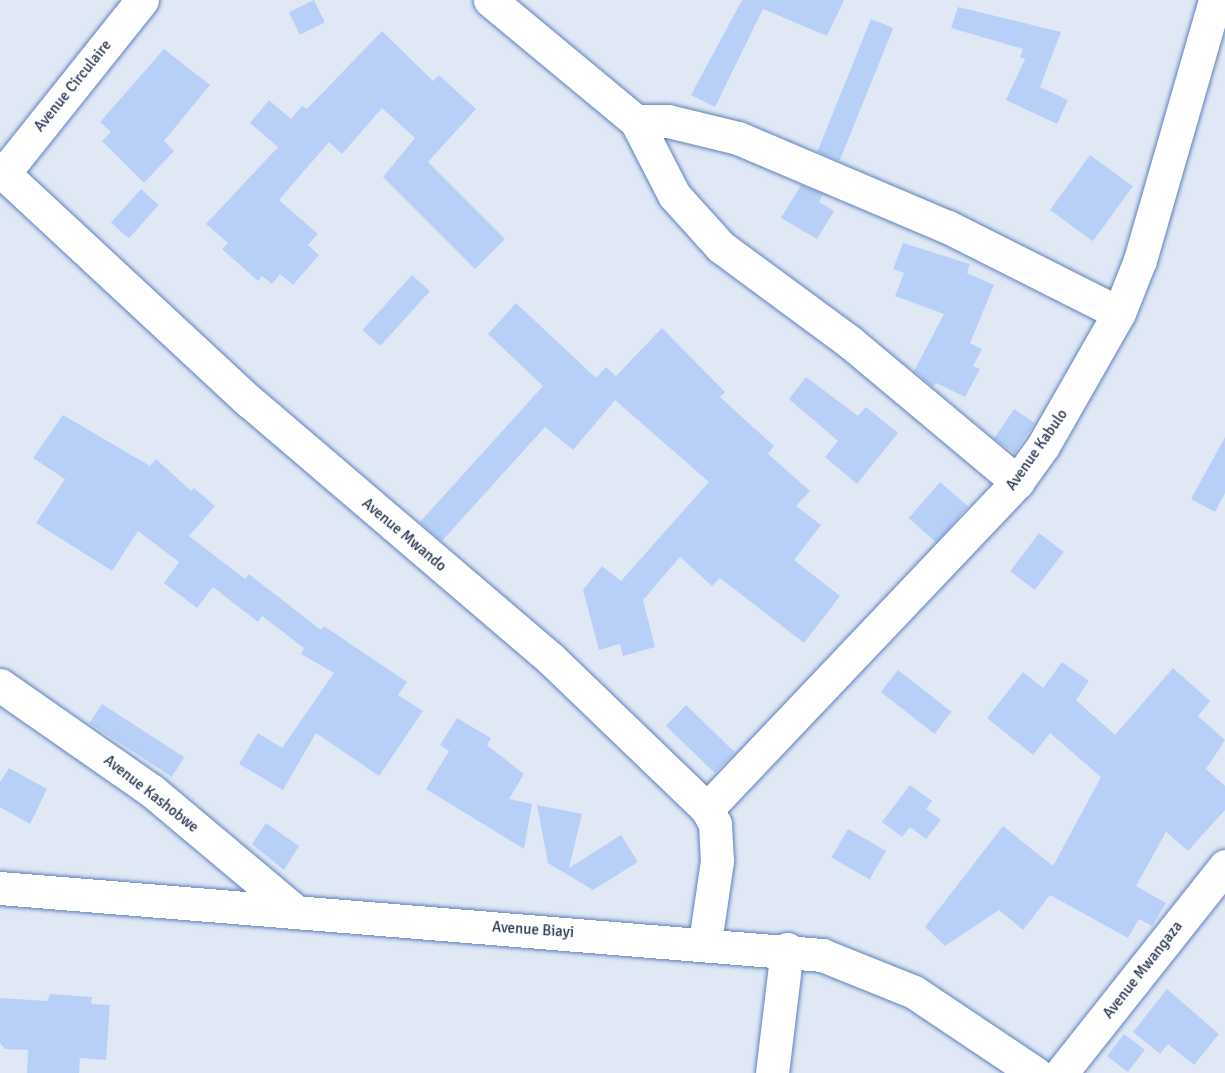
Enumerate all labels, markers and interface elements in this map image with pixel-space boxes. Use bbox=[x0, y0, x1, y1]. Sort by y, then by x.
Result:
street label: Avenue Circulaire bbox=[31, 37, 115, 135]
street label: Avenue Kabulo bbox=[1002, 406, 1072, 494]
street label: Avenue Mwando bbox=[358, 495, 450, 575]
street label: Avenue Kashobwe bbox=[100, 751, 202, 837]
street label: Avenue Biayi bbox=[491, 918, 575, 942]
street label: Avenue Mwangaza bbox=[1099, 918, 1187, 1022]

